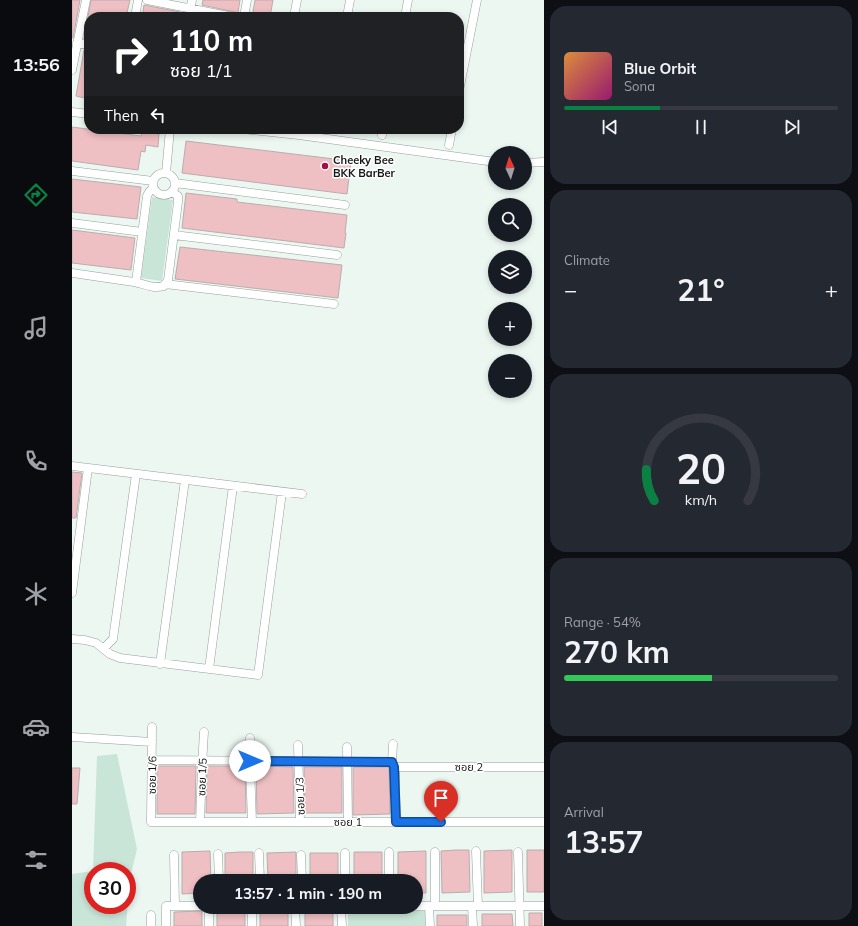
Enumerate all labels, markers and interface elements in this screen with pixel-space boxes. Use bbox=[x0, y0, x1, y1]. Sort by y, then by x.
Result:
text: 110 m bbox=[170, 23, 253, 58]
icon: right bbox=[104, 28, 156, 80]
text: 13:56 bbox=[12, 53, 60, 76]
text: ซอย 1/1 bbox=[170, 59, 232, 82]
text: Blue Orbit bbox=[624, 59, 696, 78]
text: Sona bbox=[624, 78, 655, 94]
icon: left bbox=[147, 104, 169, 126]
text: Then bbox=[104, 106, 139, 125]
icon: previous bbox=[599, 116, 621, 138]
icon: pause bbox=[690, 116, 712, 138]
icon: next bbox=[781, 116, 803, 138]
north arrow bbox=[488, 146, 532, 190]
map controls bbox=[488, 146, 532, 398]
place label: Cheeky Bee BKK BarBer bbox=[333, 153, 396, 180]
marker: Cheeky Bee BKK BarBer bbox=[320, 161, 330, 171]
icon: directions bbox=[22, 181, 50, 209]
button: search bbox=[488, 198, 532, 242]
button: layers bbox=[488, 250, 532, 294]
text: Climate bbox=[564, 252, 610, 268]
text: 21° bbox=[677, 271, 725, 309]
text: − bbox=[564, 276, 577, 304]
text: + bbox=[825, 276, 838, 304]
button: + bbox=[488, 302, 532, 346]
icon: music bbox=[22, 314, 50, 342]
button: − bbox=[488, 354, 532, 398]
text: 20 bbox=[676, 442, 726, 494]
icon: phone bbox=[22, 447, 50, 475]
text: km/h bbox=[685, 491, 717, 509]
icon: climate bbox=[22, 580, 50, 608]
text: Range · 54% bbox=[564, 614, 641, 630]
text: 270 km bbox=[564, 633, 670, 671]
icon: car bbox=[22, 713, 50, 741]
position arrow bbox=[229, 740, 271, 782]
street label: ซอย 1/6 bbox=[145, 755, 159, 794]
street label: ซอย 1/5 bbox=[194, 757, 210, 796]
street label: ซอย 2 bbox=[455, 760, 484, 774]
street label: ซอย 1/3 bbox=[292, 777, 308, 815]
pin bbox=[424, 781, 458, 822]
icon: arrive bbox=[430, 787, 452, 809]
text: Arrival bbox=[564, 804, 604, 820]
street label: ซอย 1 bbox=[334, 815, 362, 829]
text: 13:57 bbox=[564, 823, 643, 861]
icon: filters bbox=[22, 846, 50, 874]
speed limit sign: 30 bbox=[84, 862, 136, 914]
text: 13:57 · 1 min · 190 m bbox=[234, 884, 382, 903]

